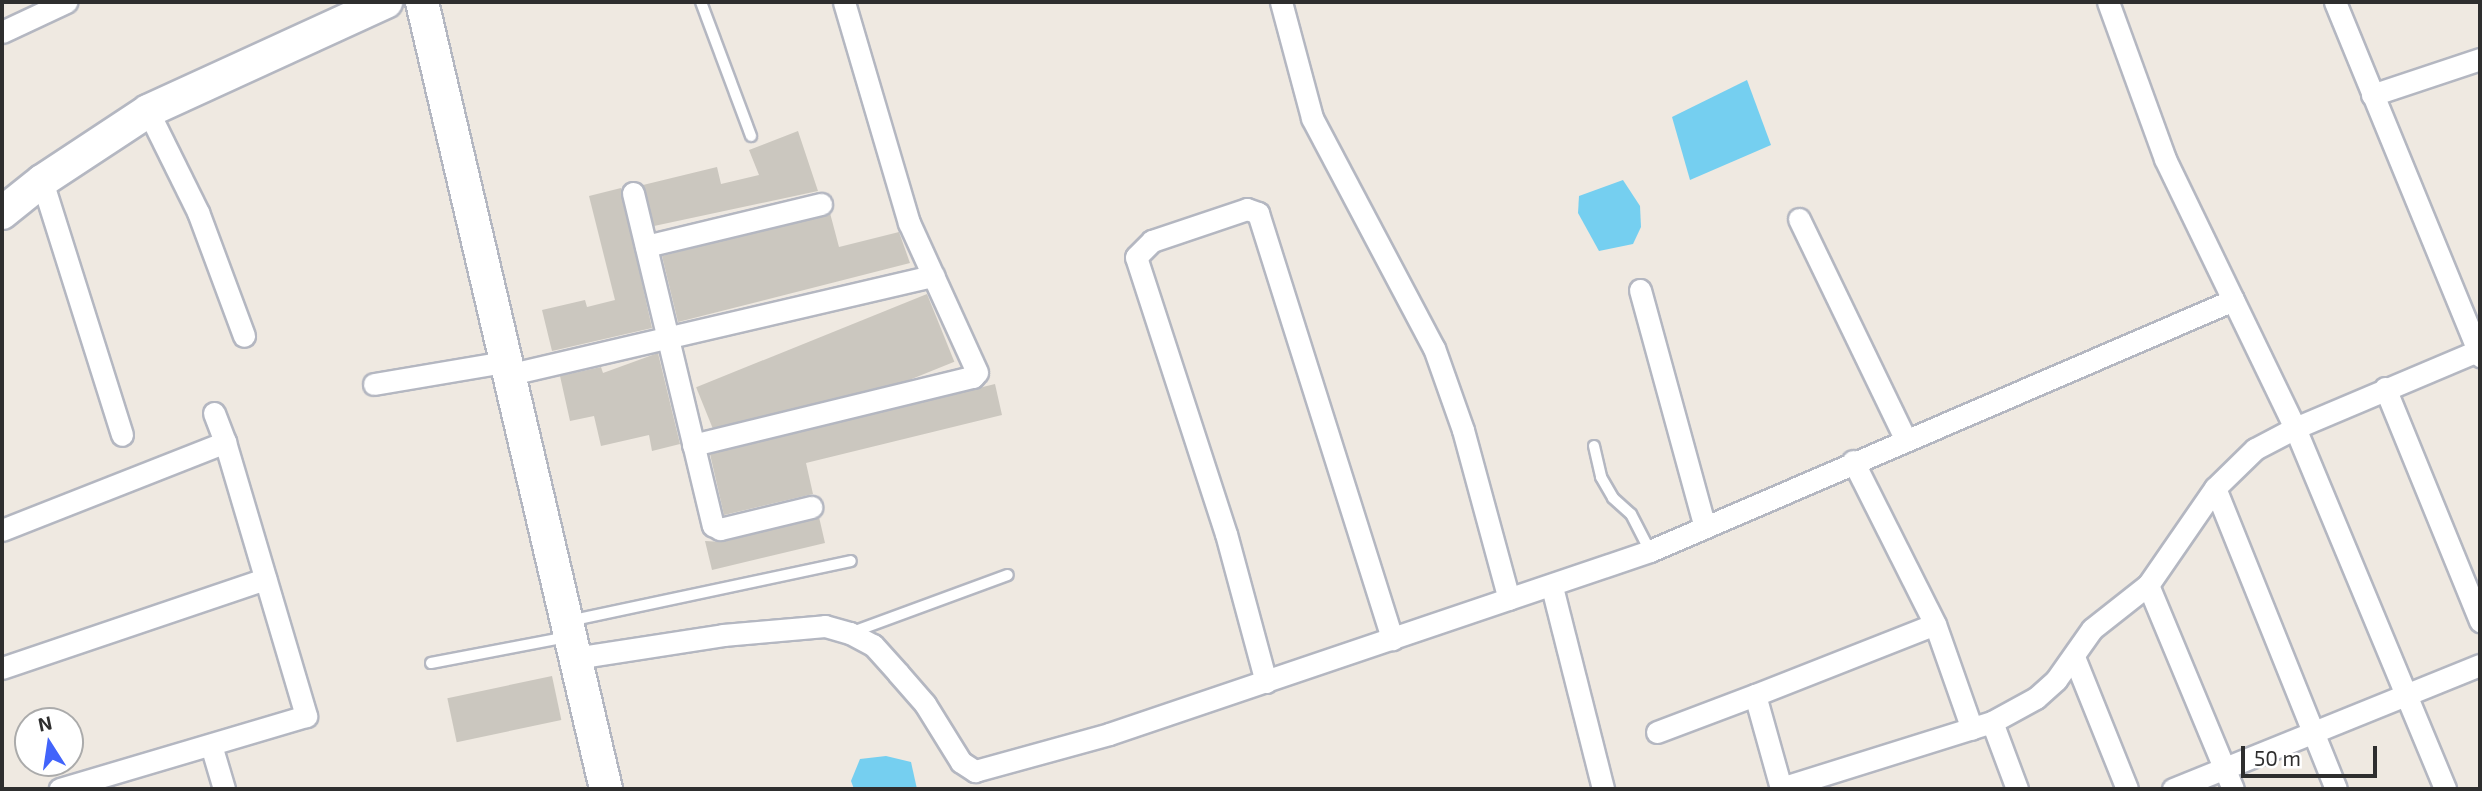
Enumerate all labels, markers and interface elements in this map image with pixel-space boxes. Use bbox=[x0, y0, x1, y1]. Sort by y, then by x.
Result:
north arrow bbox=[14, 707, 84, 777]
text: N bbox=[36, 710, 54, 736]
scale bar bbox=[2244, 732, 2380, 776]
text: 50 m bbox=[2254, 745, 2301, 770]

